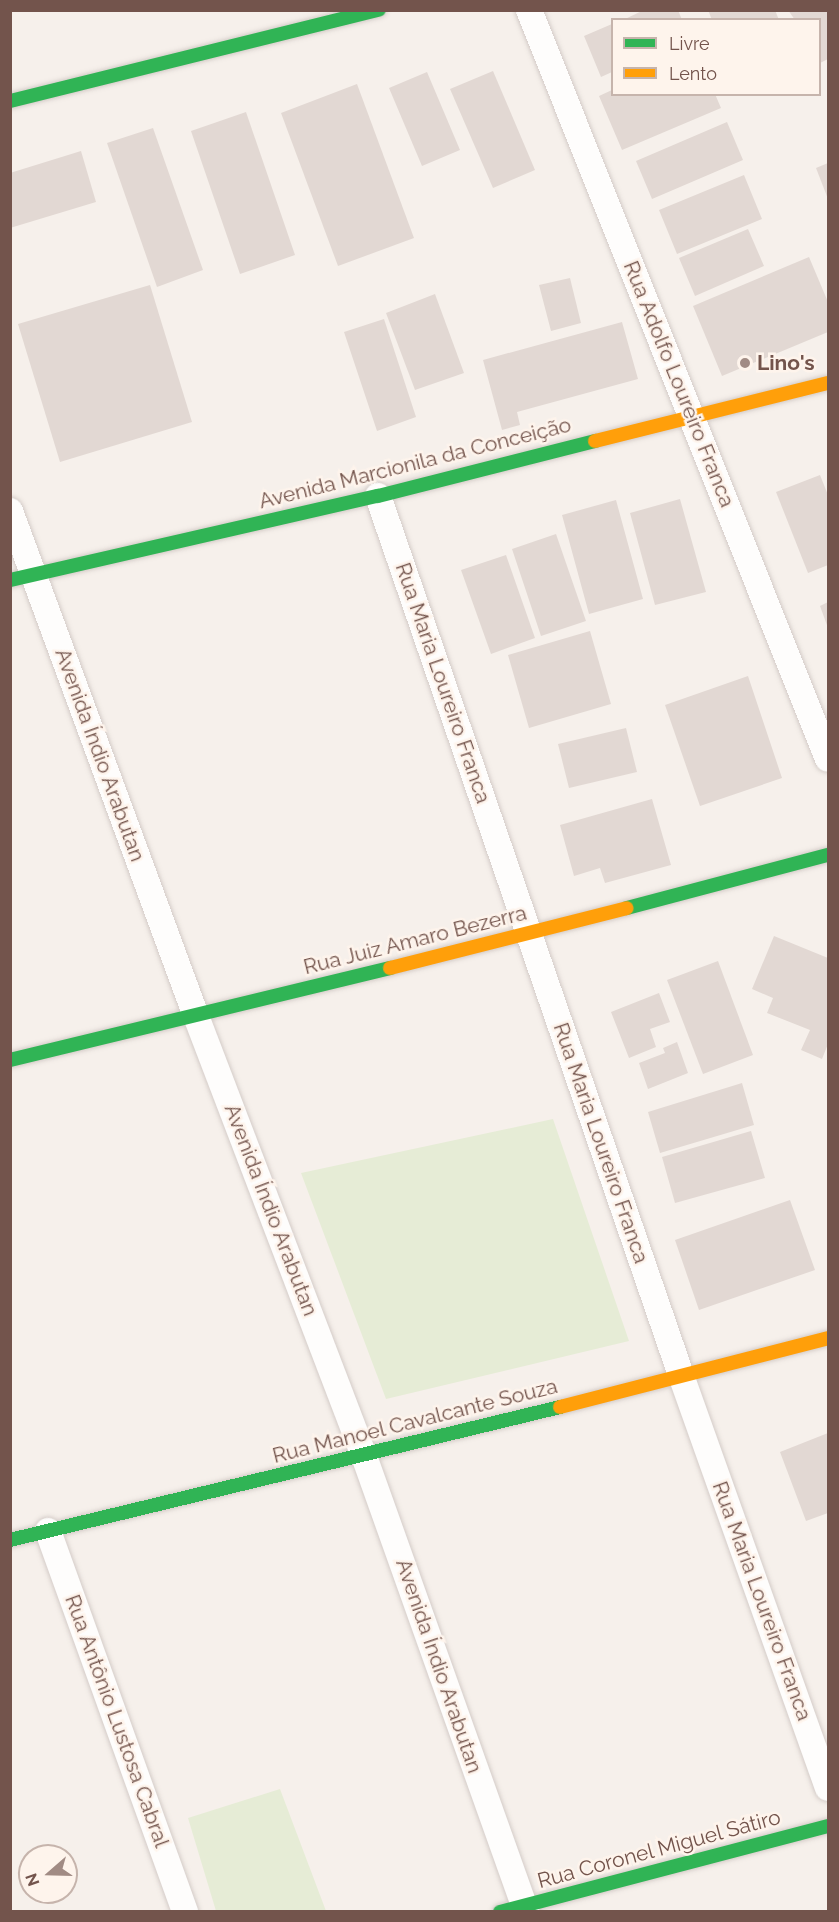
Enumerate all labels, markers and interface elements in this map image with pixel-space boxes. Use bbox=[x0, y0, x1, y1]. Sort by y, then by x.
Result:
legend bbox=[611, 18, 821, 96]
text: Livre bbox=[669, 33, 710, 54]
text: Lento bbox=[669, 63, 717, 84]
street label: Rua Adolfo Loureiro Franca bbox=[618, 257, 740, 511]
place label: Lino's bbox=[757, 350, 815, 376]
marker: Lino's bbox=[738, 356, 752, 370]
street label: Avenida Marcionila da Conceição bbox=[256, 412, 574, 514]
street label: Rua Maria Loureiro Franca bbox=[390, 559, 496, 807]
street label: Avenida Índio Arabutan bbox=[50, 645, 150, 865]
street label: Rua Juiz Amaro Bezerra bbox=[300, 900, 530, 980]
street label: Rua Maria Loureiro Franca bbox=[548, 1019, 654, 1267]
street label: Avenida Índio Arabutan bbox=[219, 1100, 323, 1320]
street label: Rua Manoel Cavalcante Souza bbox=[270, 1373, 560, 1469]
street label: Rua Maria Loureiro Franca bbox=[707, 1478, 817, 1724]
street label: Avenida Índio Arabutan bbox=[390, 1555, 488, 1777]
street label: Rua Antônio Lustosa Cabral bbox=[59, 1591, 175, 1851]
street label: Rua Coronel Miguel Sátiro bbox=[534, 1804, 784, 1894]
north arrow bbox=[18, 1844, 78, 1904]
text: N bbox=[21, 1871, 44, 1889]

